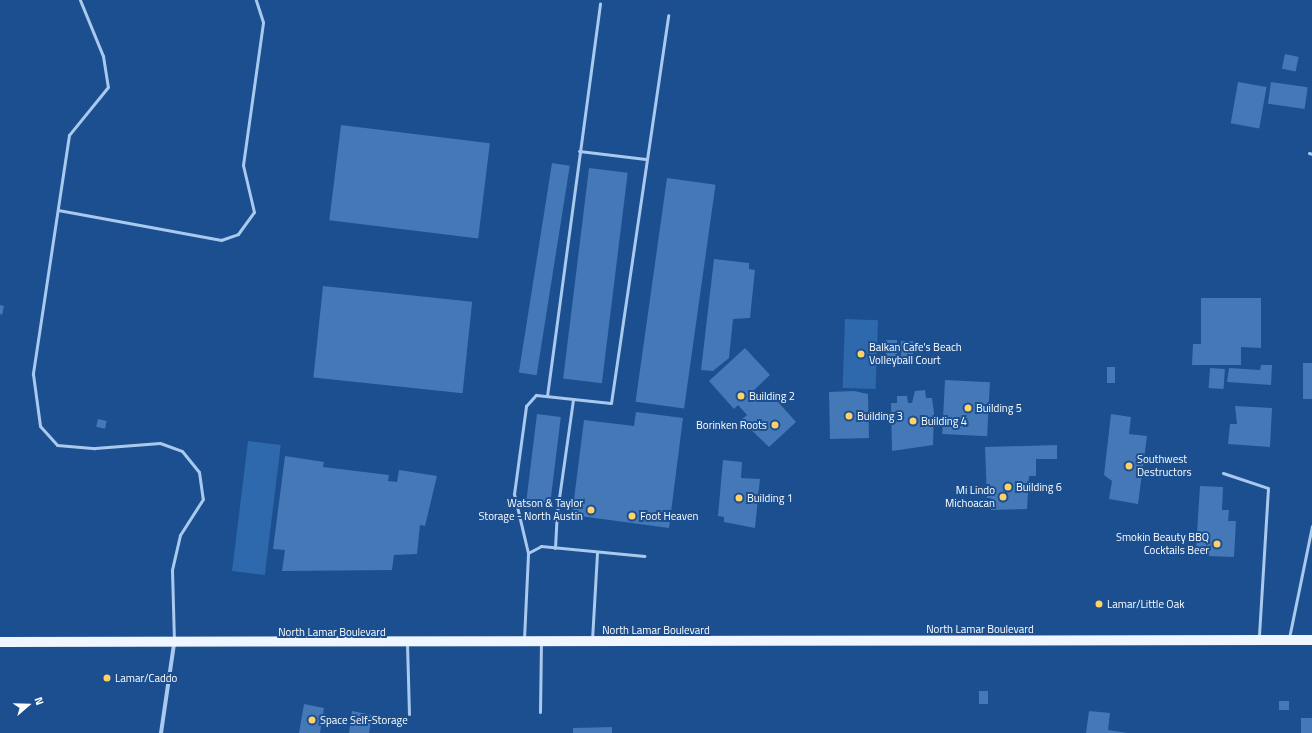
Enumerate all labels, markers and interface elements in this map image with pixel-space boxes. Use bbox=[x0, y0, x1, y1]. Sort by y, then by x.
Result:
place label: Balkan Cafe's Beach Volleyball Court bbox=[869, 341, 962, 367]
marker: Balkan Cafe's Beach Volleyball Court bbox=[856, 349, 866, 359]
place label: Building 2 bbox=[749, 389, 795, 403]
marker: Building 2 bbox=[736, 391, 746, 401]
place label: Building 5 bbox=[976, 401, 1022, 415]
marker: Building 5 bbox=[963, 403, 973, 413]
place label: Building 3 bbox=[857, 409, 903, 423]
marker: Building 3 bbox=[844, 411, 854, 421]
place label: Building 4 bbox=[921, 414, 967, 428]
marker: Building 4 bbox=[908, 416, 918, 426]
place label: Borinken Roots bbox=[696, 418, 767, 432]
marker: Borinken Roots bbox=[770, 420, 780, 430]
place label: Southwest Destructors bbox=[1137, 453, 1192, 479]
marker: Southwest Destructors bbox=[1124, 461, 1134, 471]
place label: Building 6 bbox=[1016, 480, 1062, 494]
marker: Building 6 bbox=[1003, 482, 1013, 492]
place label: Mi Lindo Michoacan bbox=[945, 484, 995, 510]
place label: Building 1 bbox=[747, 491, 793, 505]
marker: Mi Lindo Michoacan bbox=[998, 492, 1008, 502]
marker: Building 1 bbox=[734, 493, 744, 503]
place label: Watson & Taylor Storage - North Austin bbox=[478, 497, 583, 523]
marker: Watson & Taylor Storage - North Austin bbox=[586, 505, 596, 515]
place label: Foot Heaven bbox=[640, 509, 698, 523]
marker: Foot Heaven bbox=[627, 511, 637, 521]
place label: Smokin Beauty BBQ Cocktails Beer bbox=[1116, 531, 1209, 557]
marker: Smokin Beauty BBQ Cocktails Beer bbox=[1212, 539, 1222, 549]
place label: Lamar/Little Oak bbox=[1107, 597, 1184, 611]
marker: Lamar/Little Oak bbox=[1094, 599, 1104, 609]
street label: North Lamar Boulevard bbox=[926, 622, 1034, 636]
street label: North Lamar Boulevard bbox=[602, 623, 710, 637]
street label: North Lamar Boulevard bbox=[278, 625, 386, 639]
place label: Lamar/Caddo bbox=[115, 671, 177, 685]
marker: Lamar/Caddo bbox=[102, 673, 112, 683]
north arrow bbox=[8, 685, 48, 725]
text: N bbox=[30, 695, 48, 707]
place label: Space Self-Storage bbox=[320, 713, 408, 727]
marker: Space Self-Storage bbox=[307, 715, 317, 725]

